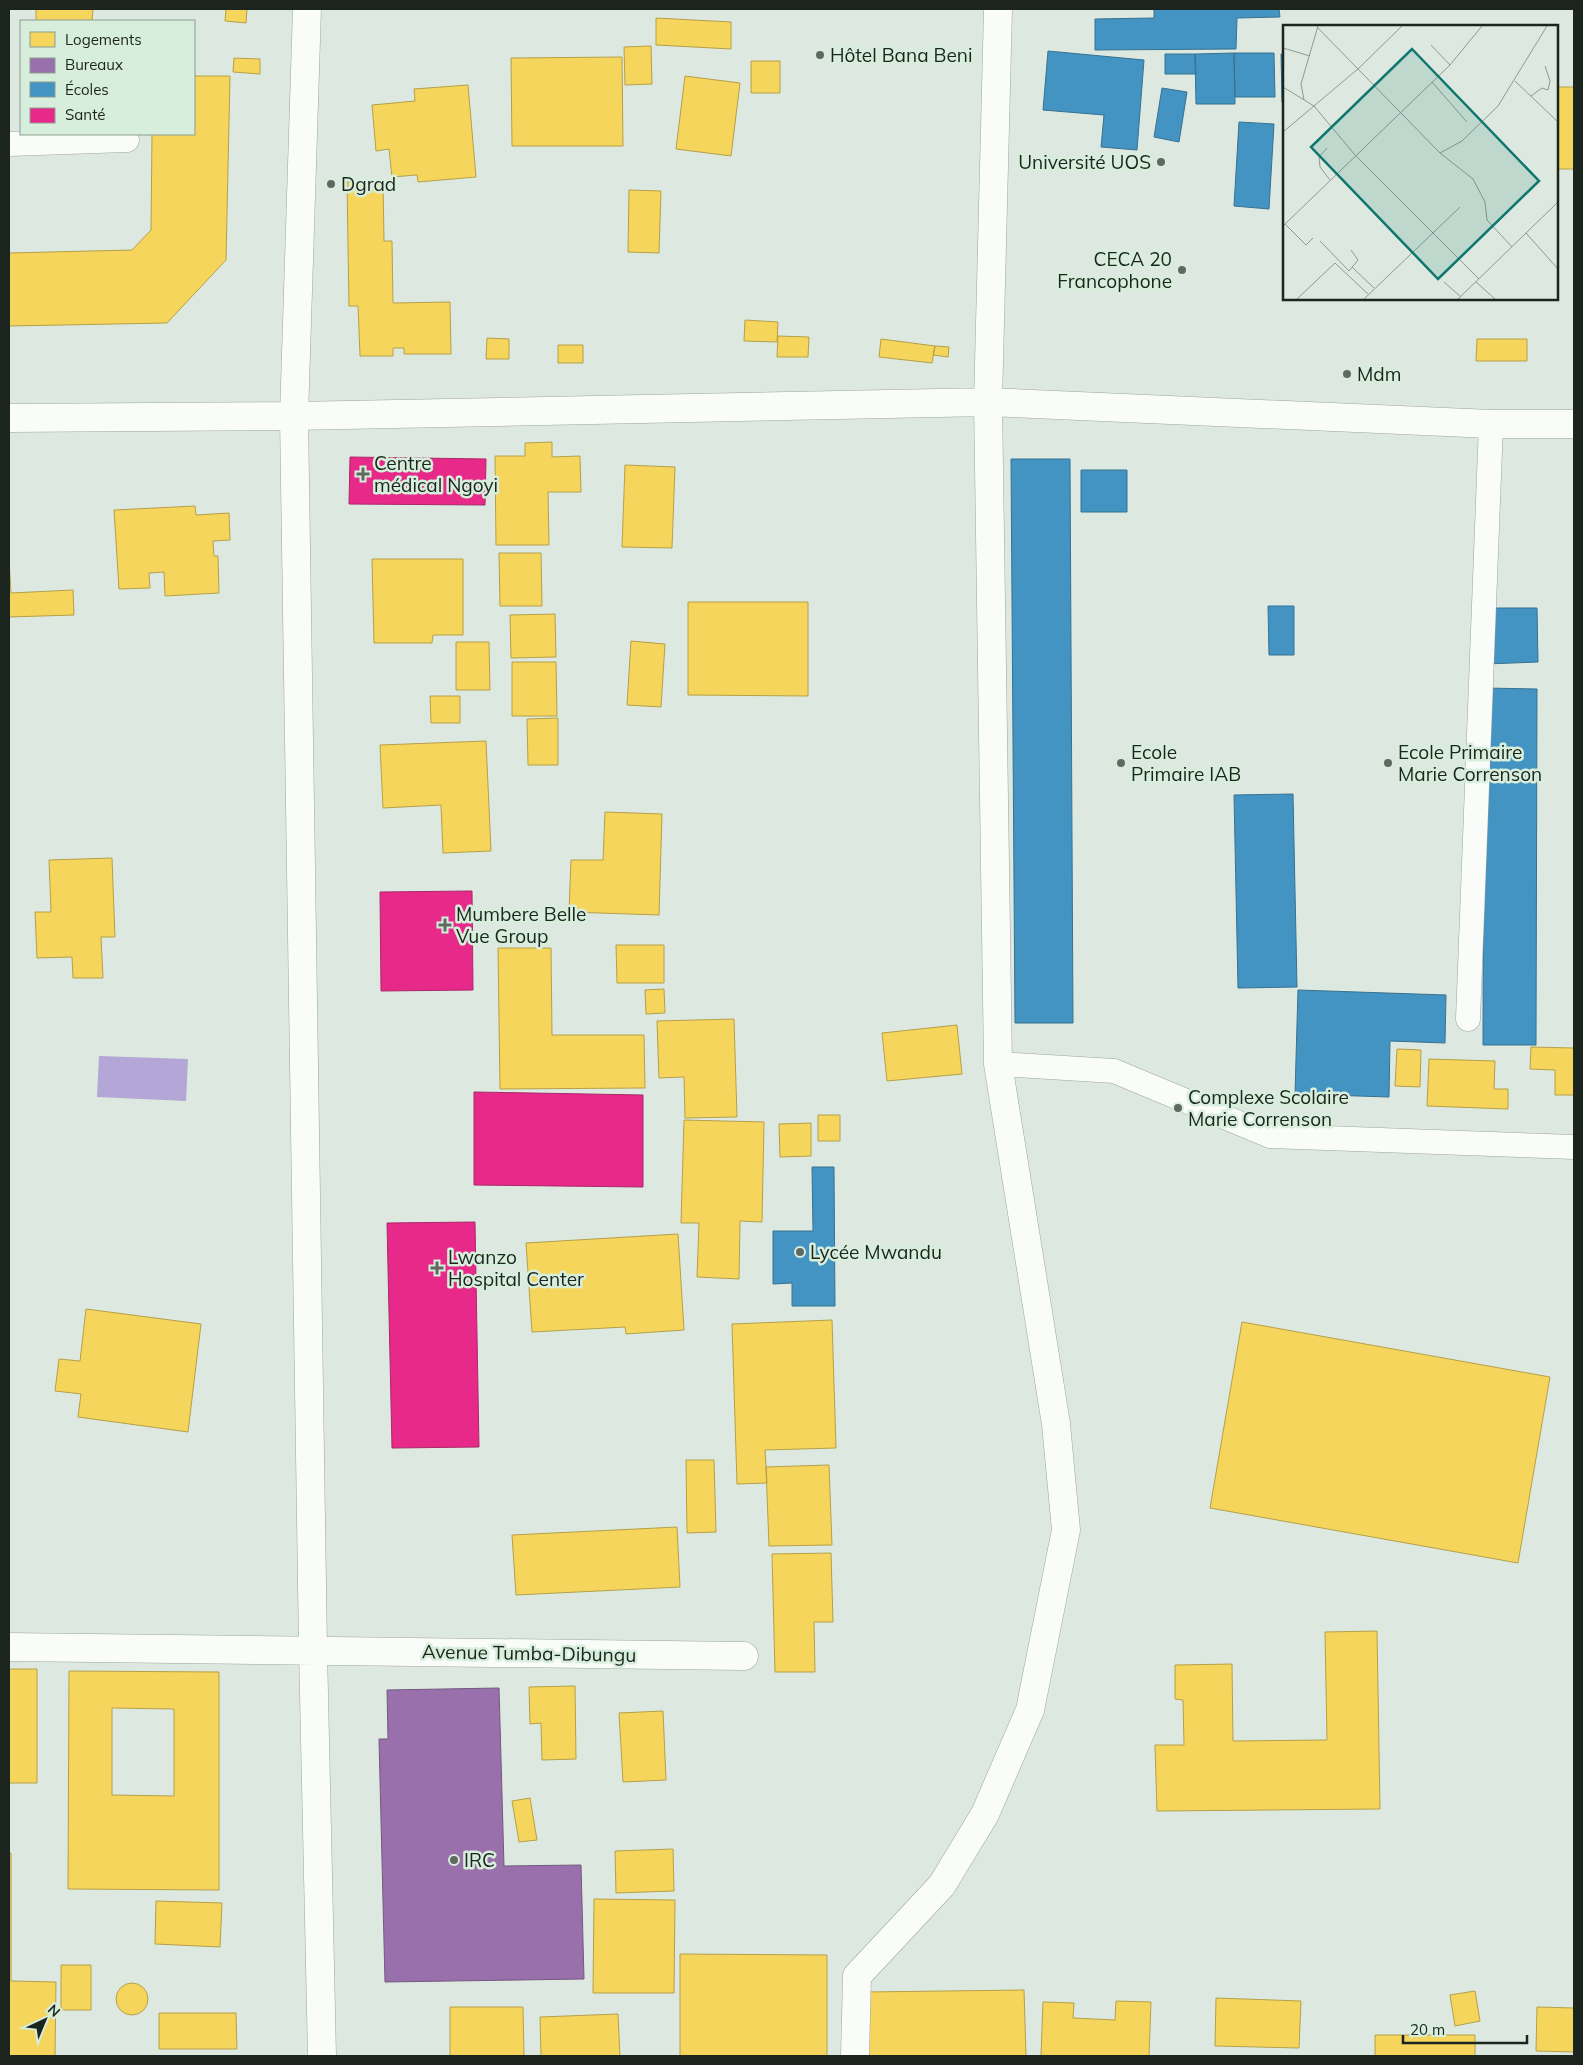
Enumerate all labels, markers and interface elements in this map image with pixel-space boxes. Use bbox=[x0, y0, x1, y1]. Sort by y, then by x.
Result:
legend bbox=[20, 20, 195, 135]
inset map bbox=[1283, 25, 1558, 300]
text: Logements bbox=[65, 30, 142, 49]
place label: Hôtel Bana Beni bbox=[830, 43, 972, 67]
marker: Hôtel Bana Beni bbox=[814, 49, 826, 61]
text: Bureaux bbox=[65, 55, 123, 74]
text: Écoles bbox=[65, 80, 109, 99]
text: Santé bbox=[65, 105, 105, 124]
place label: Université UOS bbox=[1018, 150, 1151, 174]
marker: Université UOS bbox=[1155, 156, 1167, 168]
place label: Dgrad bbox=[341, 172, 396, 196]
marker: Dgrad bbox=[325, 178, 337, 190]
place label: CECA 20 Francophone bbox=[1057, 247, 1172, 293]
marker: CECA 20 Francophone bbox=[1176, 264, 1188, 276]
place label: Mdm bbox=[1357, 362, 1401, 386]
marker: Mdm bbox=[1341, 368, 1353, 380]
place label: Centre médical Ngoyi bbox=[374, 451, 498, 497]
marker: Centre médical Ngoyi bbox=[356, 467, 370, 481]
place label: Ecole Primaire IAB bbox=[1131, 740, 1241, 786]
place label: Ecole Primaire Marie Correnson bbox=[1398, 740, 1542, 786]
marker: Ecole Primaire IAB bbox=[1115, 757, 1127, 769]
marker: Ecole Primaire Marie Correnson bbox=[1382, 757, 1394, 769]
place label: Mumbere Belle Vue Group bbox=[456, 902, 586, 948]
marker: Mumbere Belle Vue Group bbox=[438, 918, 452, 932]
place label: Complexe Scolaire Marie Correnson bbox=[1188, 1085, 1349, 1131]
marker: Complexe Scolaire Marie Correnson bbox=[1172, 1102, 1184, 1114]
place label: Lycée Mwandu bbox=[810, 1240, 942, 1264]
place label: Lwanzo Hospital Center bbox=[448, 1245, 584, 1291]
marker: Lycée Mwandu bbox=[794, 1246, 806, 1258]
marker: Lwanzo Hospital Center bbox=[430, 1261, 444, 1275]
street label: Avenue Tumba-Dibungu bbox=[422, 1639, 636, 1667]
place label: IRC bbox=[464, 1848, 495, 1872]
marker: IRC bbox=[448, 1854, 460, 1866]
north arrow bbox=[20, 1995, 70, 2045]
text: N bbox=[44, 2001, 64, 2021]
scale bar bbox=[1403, 2012, 1527, 2044]
text: 20 m bbox=[1410, 2020, 1445, 2039]

